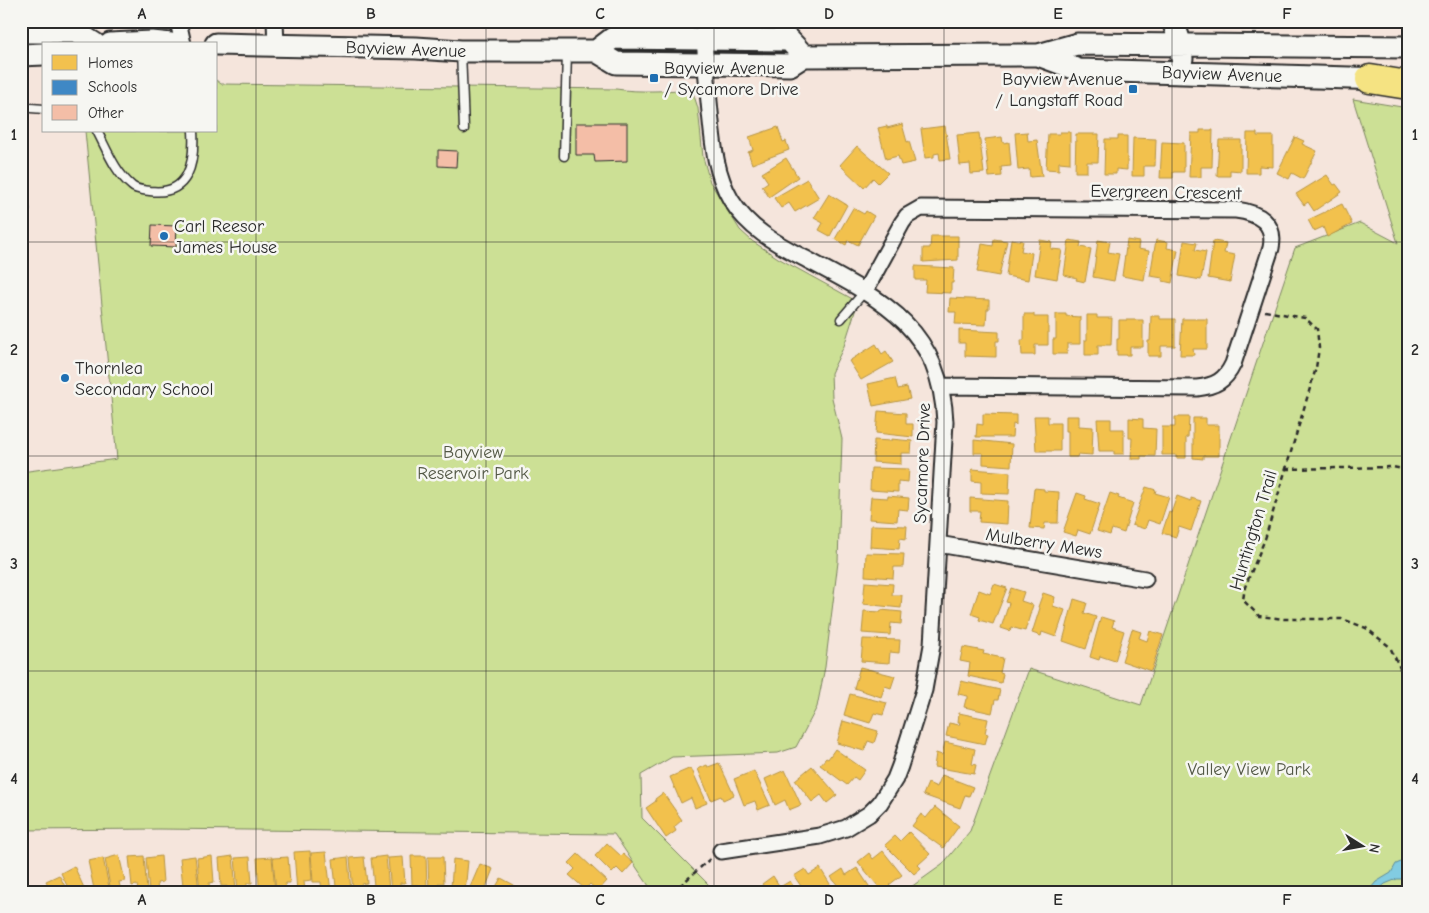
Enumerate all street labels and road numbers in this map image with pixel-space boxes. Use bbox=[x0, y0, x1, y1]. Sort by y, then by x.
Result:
street label: Bayview Avenue bbox=[345, 37, 467, 62]
street label: Bayview Avenue bbox=[1161, 62, 1283, 87]
street label: Evergreen Crescent bbox=[1090, 181, 1243, 204]
street label: Sycamore Drive bbox=[910, 402, 935, 524]
street label: Huntington Trail bbox=[1225, 468, 1282, 593]
street label: Mulberry Mews bbox=[984, 524, 1104, 563]

